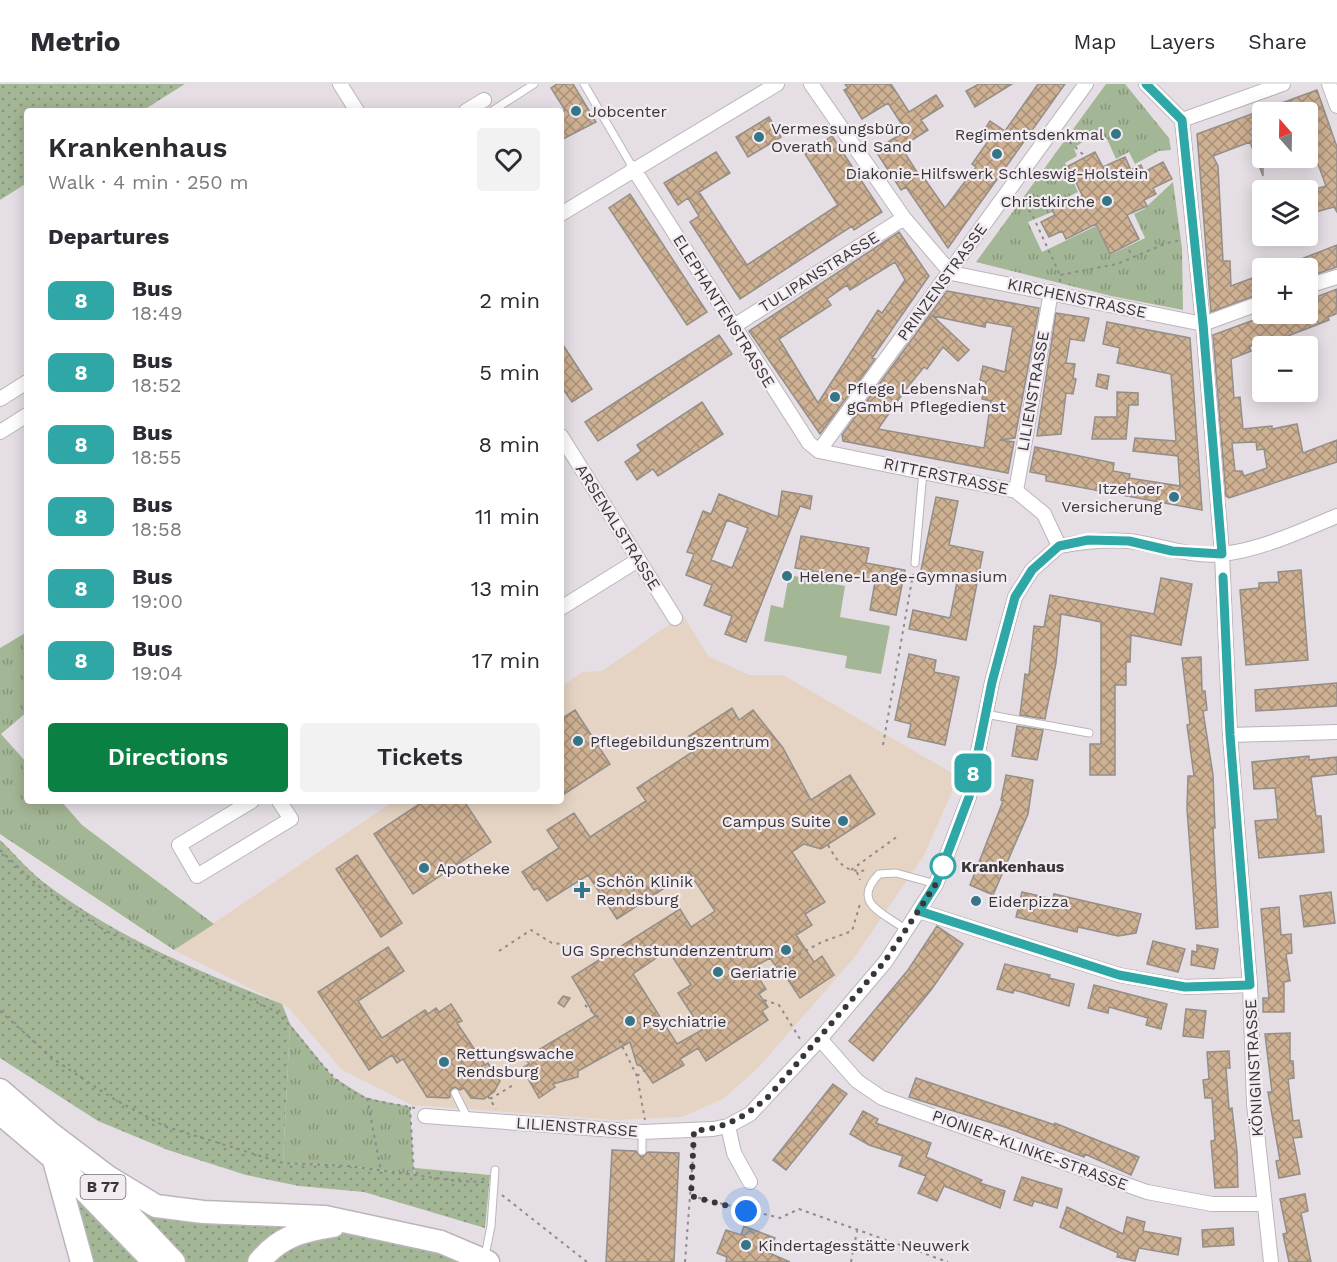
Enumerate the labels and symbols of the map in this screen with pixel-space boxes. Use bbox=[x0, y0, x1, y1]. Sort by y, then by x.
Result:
place label: Jobcenter bbox=[588, 102, 667, 121]
north arrow bbox=[1252, 102, 1318, 168]
marker: Jobcenter bbox=[569, 104, 583, 118]
place label: Vermessungsbüro Overath und Sand bbox=[771, 119, 912, 156]
place label: Regimentsdenkmal bbox=[955, 125, 1104, 144]
marker: Regimentsdenkmal bbox=[1109, 127, 1123, 141]
marker: Vermessungsbüro Overath und Sand bbox=[752, 130, 766, 144]
marker: Diakonie-Hilfswerk Schleswig-Holstein bbox=[990, 147, 1004, 161]
place label: Diakonie-Hilfswerk Schleswig-Holstein bbox=[845, 164, 1149, 183]
place label: Christkirche bbox=[1001, 192, 1095, 211]
marker: Christkirche bbox=[1100, 194, 1114, 208]
street label: PRINZENSTRASSE bbox=[893, 220, 991, 344]
street label: TULIPANSTRASSE bbox=[756, 227, 882, 317]
street label: ELEPHANTENSTRASSE bbox=[669, 231, 779, 391]
street label: KIRCHENSTRASSE bbox=[1006, 274, 1148, 322]
street label: LILIENSTRASSE bbox=[1013, 329, 1053, 453]
place label: Pflege LebensNah gGmbH Pflegedienst bbox=[847, 379, 1006, 416]
marker: Pflege LebensNah gGmbH Pflegedienst bbox=[828, 390, 842, 404]
street label: RITTERSTRASSE bbox=[882, 454, 1010, 498]
street label: ARSENALSTRASSE bbox=[572, 461, 664, 593]
place label: Itzehoer Versicherung bbox=[1061, 479, 1162, 516]
marker: Itzehoer Versicherung bbox=[1167, 490, 1181, 504]
place label: Helene-Lange-Gymnasium bbox=[799, 567, 1007, 586]
marker: Helene-Lange-Gymnasium bbox=[780, 569, 794, 583]
place label: Pflegebildungszentrum bbox=[590, 732, 770, 751]
marker: Pflegebildungszentrum bbox=[571, 734, 585, 748]
line badge: 8 bbox=[954, 754, 992, 792]
place label: Campus Suite bbox=[722, 812, 831, 831]
marker: Campus Suite bbox=[836, 814, 850, 828]
marker: Krankenhaus bbox=[930, 853, 956, 879]
place label: Krankenhaus bbox=[961, 857, 1065, 876]
place label: Apotheke bbox=[436, 859, 510, 878]
marker: Apotheke bbox=[417, 861, 431, 875]
place label: Schön Klinik Rendsburg bbox=[596, 872, 693, 909]
marker: Schön Klinik Rendsburg bbox=[573, 881, 591, 899]
place label: Eiderpizza bbox=[988, 892, 1069, 911]
marker: Eiderpizza bbox=[969, 894, 983, 908]
place label: UG Sprechstundenzentrum bbox=[561, 941, 774, 960]
marker: UG Sprechstundenzentrum bbox=[779, 943, 793, 957]
place label: Geriatrie bbox=[730, 963, 797, 982]
marker: Geriatrie bbox=[711, 965, 725, 979]
street label: KÖNIGINSTRASSE bbox=[1241, 999, 1267, 1137]
place label: Psychiatrie bbox=[642, 1012, 727, 1031]
marker: Psychiatrie bbox=[623, 1014, 637, 1028]
place label: Rettungswache Rendsburg bbox=[456, 1044, 574, 1081]
marker: Rettungswache Rendsburg bbox=[437, 1055, 451, 1069]
street label: PIONIER-KLINKE-STRASSE bbox=[930, 1106, 1130, 1194]
street label: LILIENSTRASSE bbox=[516, 1113, 638, 1141]
road number: B 77 bbox=[80, 1175, 126, 1199]
your location bbox=[731, 1196, 761, 1226]
place label: Kindertagesstätte Neuwerk bbox=[758, 1236, 970, 1255]
marker: Kindertagesstätte Neuwerk bbox=[739, 1238, 753, 1252]

